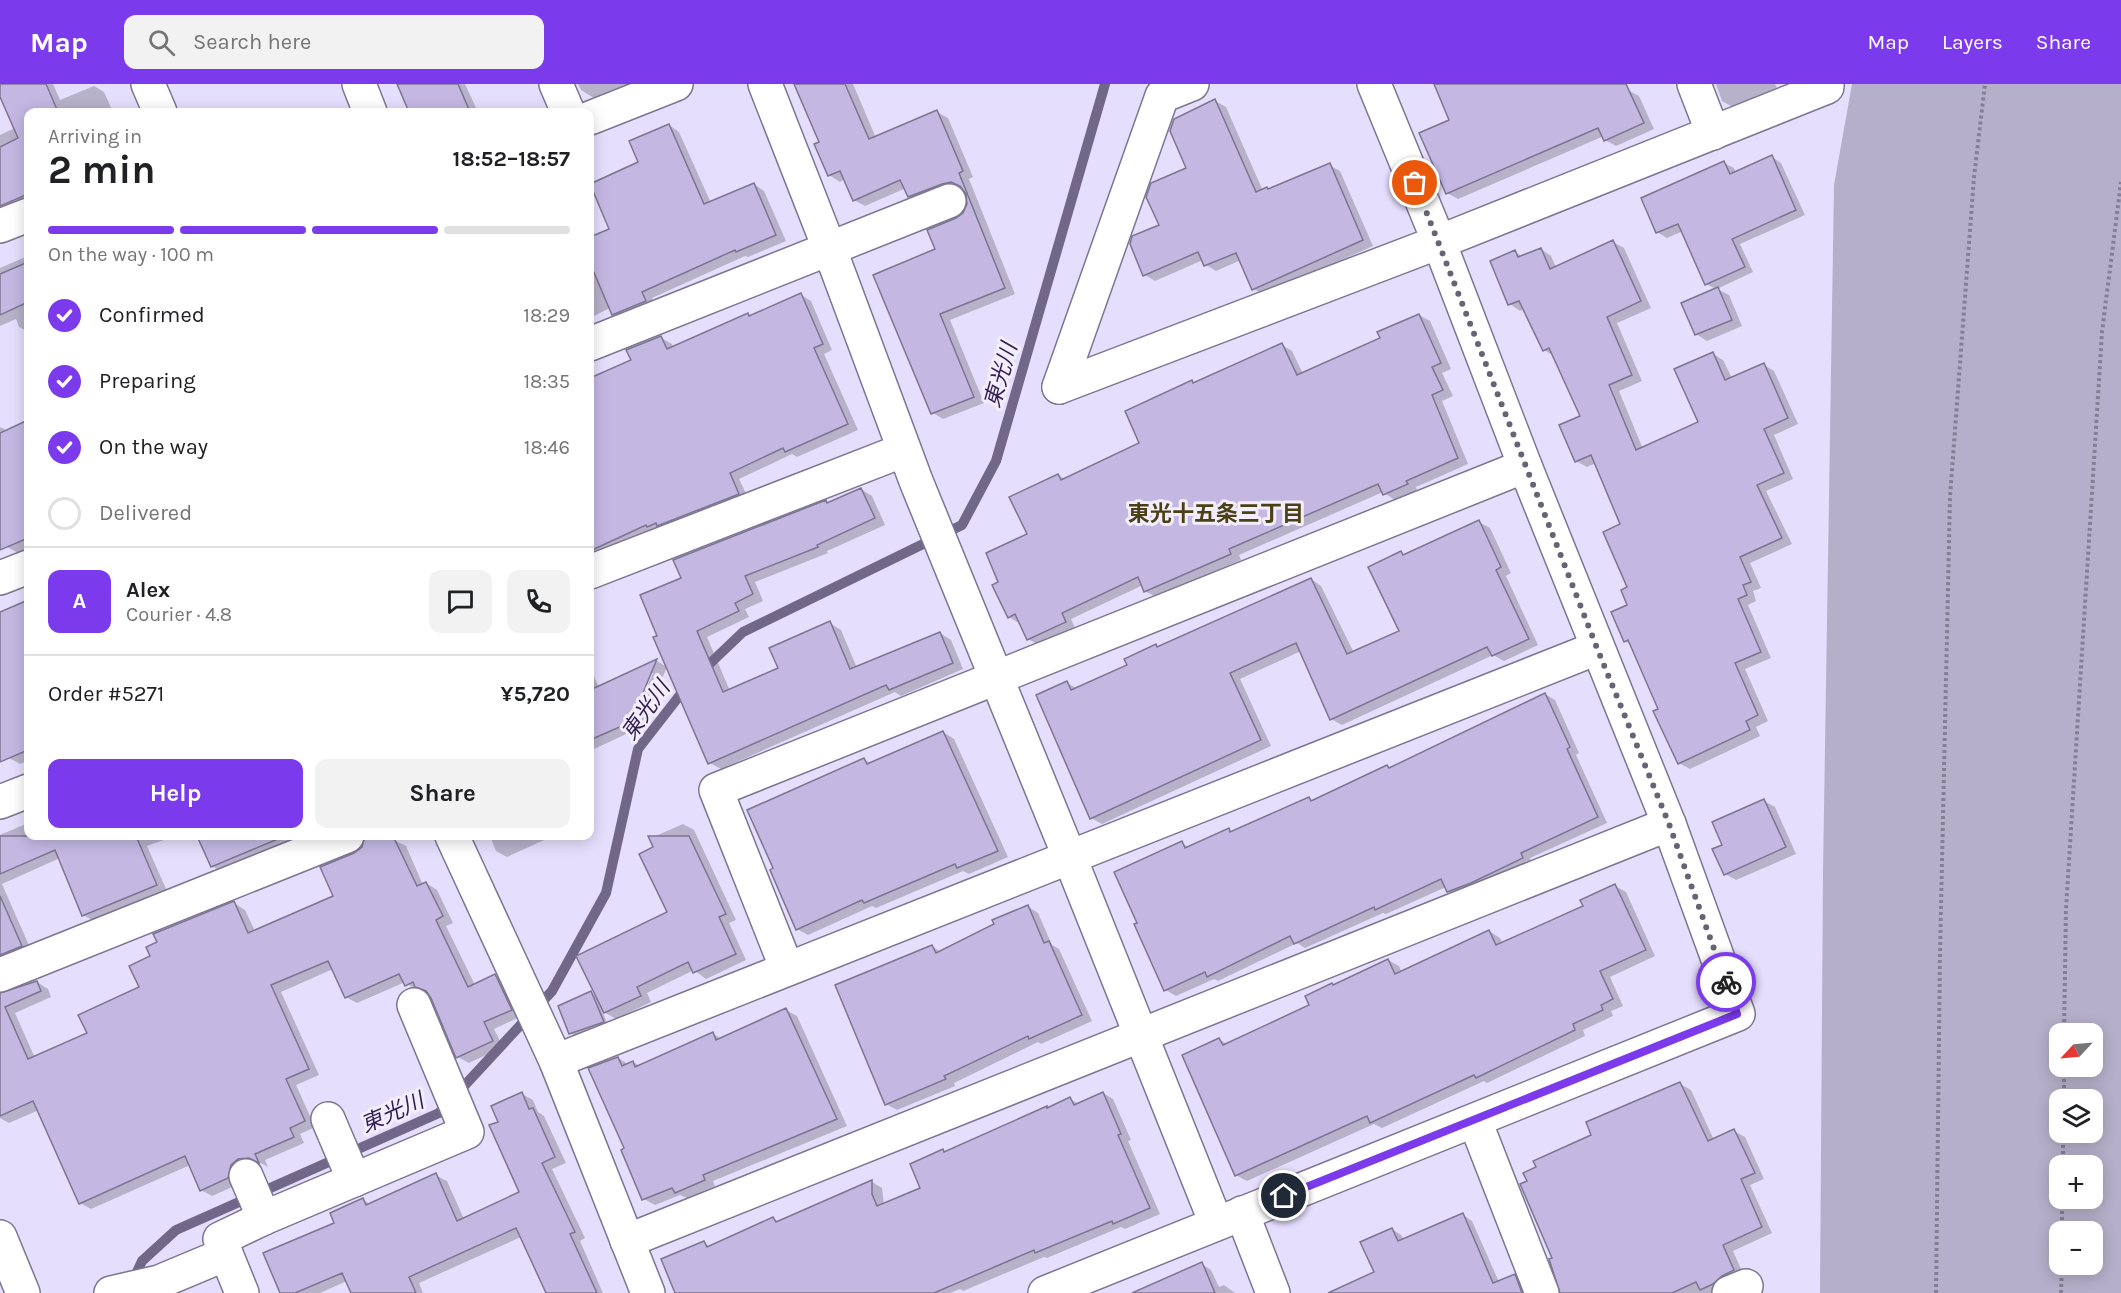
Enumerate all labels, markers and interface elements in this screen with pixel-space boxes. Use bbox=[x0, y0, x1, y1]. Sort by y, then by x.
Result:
search box bbox=[124, 15, 544, 69]
text: Map bbox=[30, 26, 88, 59]
icon: search bbox=[145, 26, 178, 59]
text: Search here bbox=[193, 29, 311, 55]
text: Map bbox=[1867, 30, 1909, 54]
text: Layers bbox=[1942, 30, 2003, 54]
text: Share bbox=[2036, 30, 2091, 54]
text: Arriving in bbox=[48, 125, 142, 148]
text: 18:52–18:57 bbox=[453, 146, 570, 172]
text: 2 min bbox=[48, 147, 156, 193]
pin bbox=[1389, 157, 1440, 208]
icon: bag bbox=[1398, 166, 1431, 199]
text: On the way · 100 m bbox=[48, 243, 214, 266]
icon: check bbox=[48, 299, 81, 332]
text: Confirmed bbox=[99, 302, 205, 328]
text: 18:29 bbox=[523, 304, 570, 327]
water label: 東光川 bbox=[979, 338, 1023, 411]
icon: check bbox=[48, 365, 81, 398]
text: Preparing bbox=[99, 368, 196, 394]
text: 18:35 bbox=[523, 370, 570, 393]
icon: check bbox=[48, 431, 81, 464]
text: On the way bbox=[99, 434, 208, 460]
text: 18:46 bbox=[524, 436, 570, 459]
text: Delivered bbox=[99, 500, 192, 526]
district label: 東光十五条三丁目 bbox=[1128, 501, 1304, 527]
button: chat bbox=[429, 570, 492, 633]
button: phone bbox=[507, 570, 570, 633]
text: Alex bbox=[126, 577, 170, 603]
text: A bbox=[73, 588, 86, 614]
text: Courier · 4.8 bbox=[126, 603, 232, 626]
water label: 東光川 bbox=[616, 674, 677, 745]
text: Order #5271 bbox=[48, 681, 164, 707]
text: ¥5,720 bbox=[501, 681, 570, 707]
button: Help bbox=[48, 759, 303, 828]
button: Share bbox=[315, 759, 570, 828]
courier bbox=[1696, 952, 1756, 1012]
icon: bike bbox=[1710, 966, 1743, 999]
north arrow bbox=[2049, 1023, 2103, 1077]
map controls bbox=[2049, 1023, 2103, 1275]
water label: 東光川 bbox=[357, 1087, 430, 1138]
button: layers bbox=[2049, 1089, 2103, 1143]
button: + bbox=[2049, 1155, 2103, 1209]
pin bbox=[1258, 1170, 1309, 1221]
icon: home bbox=[1267, 1179, 1300, 1212]
button: − bbox=[2049, 1221, 2103, 1275]

